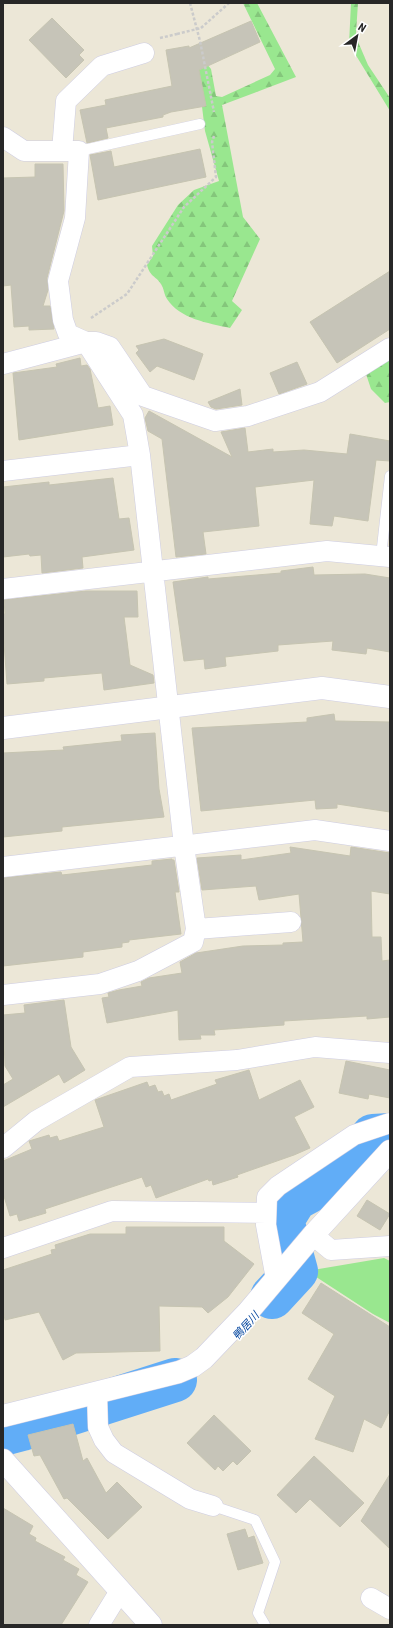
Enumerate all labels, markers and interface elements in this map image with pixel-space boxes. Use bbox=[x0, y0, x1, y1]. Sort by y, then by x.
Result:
north arrow bbox=[337, 16, 377, 56]
text: N bbox=[356, 21, 369, 35]
water label: 鴨居川 bbox=[230, 1309, 263, 1343]

